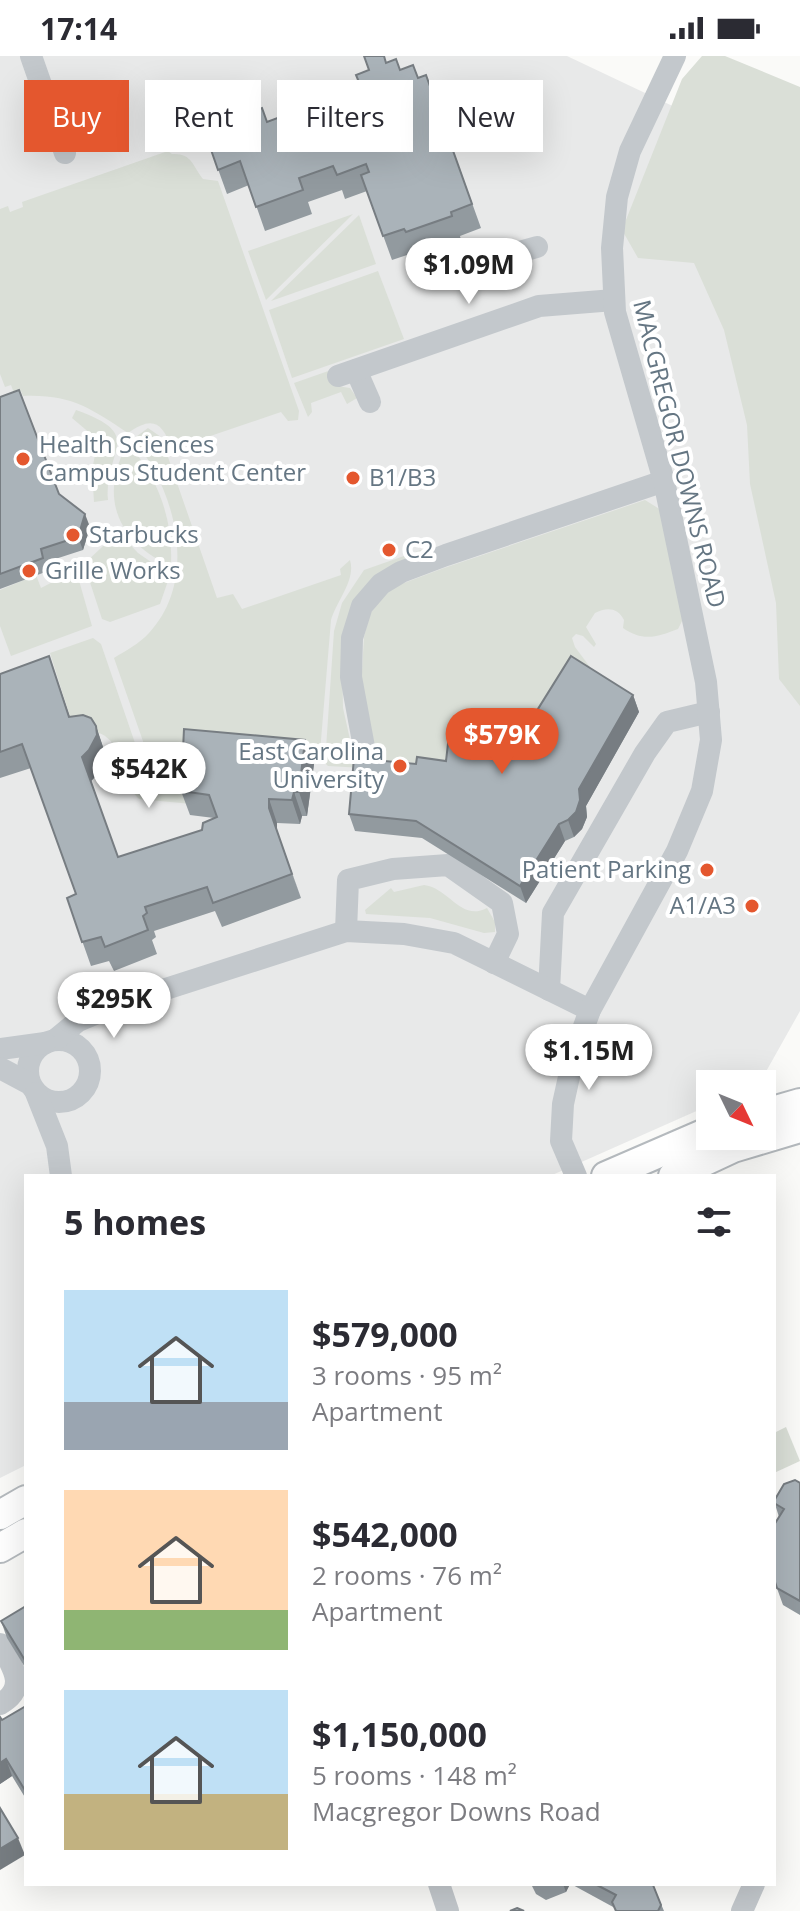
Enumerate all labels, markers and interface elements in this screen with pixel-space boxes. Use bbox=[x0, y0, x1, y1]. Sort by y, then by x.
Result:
text: 17:14 bbox=[40, 8, 117, 49]
chip: Buy bbox=[24, 80, 129, 152]
chip: Rent bbox=[145, 80, 261, 152]
chip: Filters bbox=[277, 80, 413, 152]
chip: New bbox=[429, 80, 543, 152]
pin: $1.09M bbox=[404, 238, 534, 306]
text: $1.09M bbox=[423, 246, 515, 282]
street label: MACGREGOR DOWNS ROAD bbox=[626, 296, 735, 611]
place label: Health Sciences Campus Student Center bbox=[39, 427, 306, 488]
marker: Health Sciences Campus Student Center bbox=[14, 450, 32, 468]
place label: B1/B3 bbox=[369, 460, 436, 493]
marker: B1/B3 bbox=[344, 469, 362, 487]
place label: Starbucks bbox=[89, 517, 199, 550]
marker: Starbucks bbox=[64, 526, 82, 544]
place label: C2 bbox=[405, 532, 434, 565]
marker: C2 bbox=[380, 541, 398, 559]
place label: Grille Works bbox=[45, 553, 181, 586]
marker: Grille Works bbox=[20, 562, 38, 580]
pin: $579K bbox=[446, 708, 558, 776]
text: $579K bbox=[464, 716, 540, 752]
place label: East Carolina University bbox=[238, 734, 385, 795]
pin: $542K bbox=[93, 742, 205, 810]
text: $542K bbox=[111, 750, 187, 786]
marker: East Carolina University bbox=[391, 757, 409, 775]
place label: Patient Parking bbox=[522, 852, 691, 885]
marker: Patient Parking bbox=[698, 861, 716, 879]
place label: A1/A3 bbox=[669, 888, 736, 921]
marker: A1/A3 bbox=[743, 897, 761, 915]
pin: $295K bbox=[58, 972, 170, 1040]
text: $295K bbox=[76, 980, 152, 1016]
pin: $1.15M bbox=[524, 1024, 654, 1092]
text: $1.15M bbox=[543, 1032, 635, 1068]
north arrow bbox=[696, 1070, 776, 1150]
map controls bbox=[696, 1070, 776, 1150]
text: 5 homes bbox=[64, 1199, 206, 1245]
icon: filters bbox=[692, 1200, 736, 1244]
text: $579,000 bbox=[312, 1311, 458, 1357]
icon: home bbox=[128, 1322, 224, 1418]
text: 3 rooms · 95 m² bbox=[312, 1357, 502, 1393]
text: Apartment bbox=[312, 1393, 443, 1429]
text: $542,000 bbox=[312, 1511, 458, 1557]
icon: home bbox=[128, 1522, 224, 1618]
text: 2 rooms · 76 m² bbox=[312, 1557, 502, 1593]
text: Apartment bbox=[312, 1593, 443, 1629]
text: $1,150,000 bbox=[312, 1711, 487, 1757]
icon: home bbox=[128, 1722, 224, 1818]
text: 5 rooms · 148 m² bbox=[312, 1757, 517, 1793]
text: Macgregor Downs Road bbox=[312, 1793, 601, 1829]

